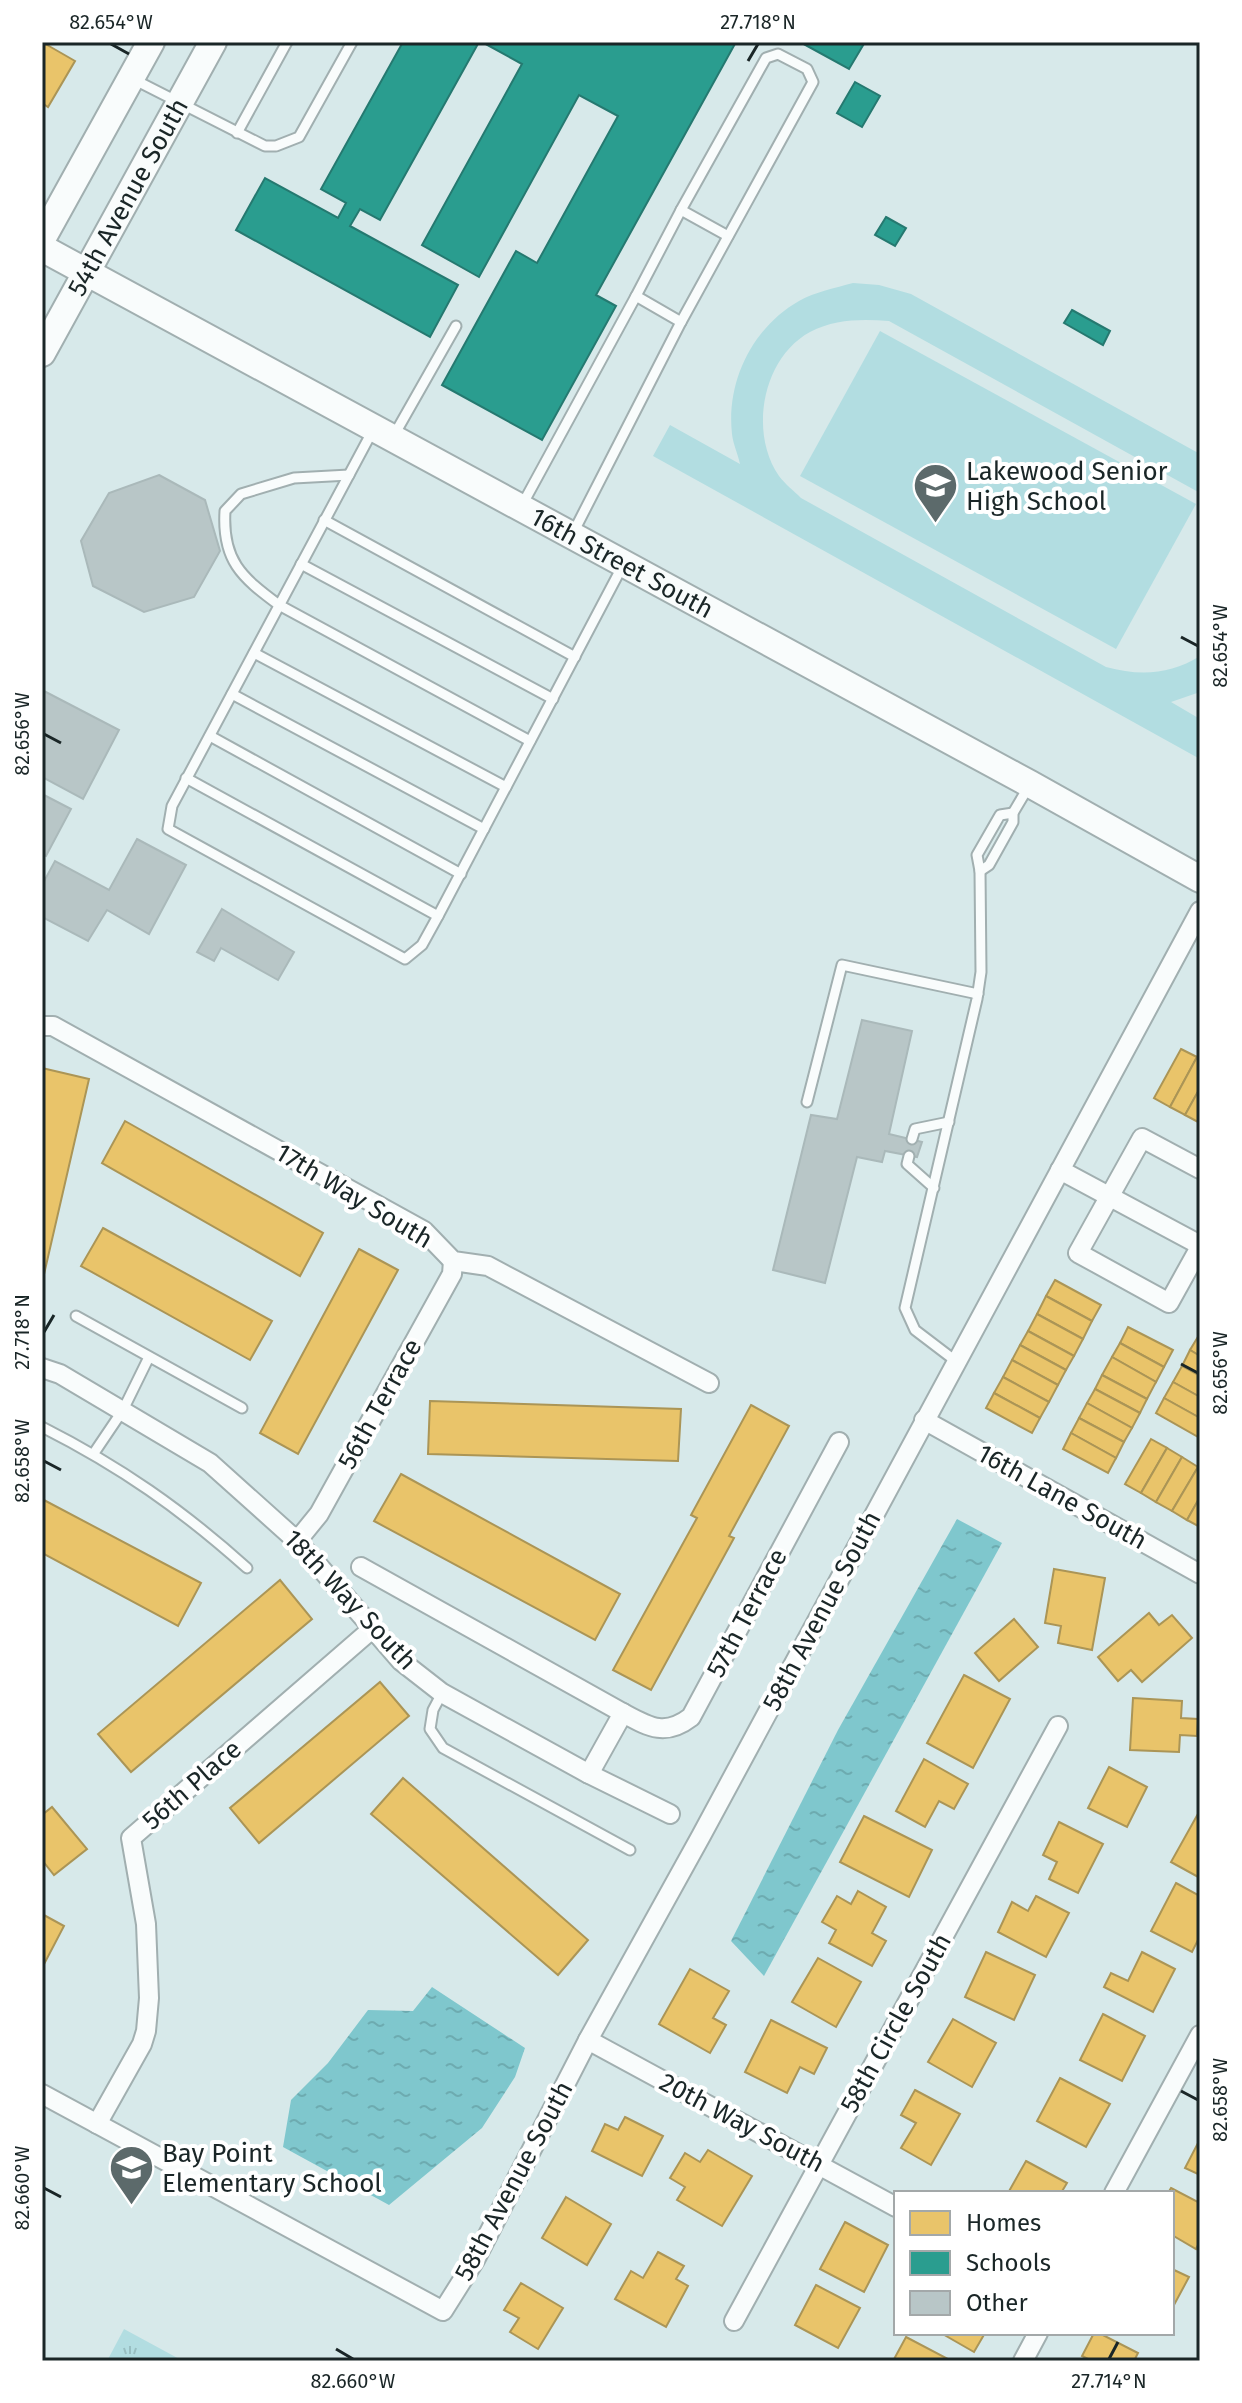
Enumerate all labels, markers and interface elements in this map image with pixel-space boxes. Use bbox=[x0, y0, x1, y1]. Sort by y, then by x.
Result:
text: 82.654°W bbox=[69, 10, 153, 34]
text: 27.718°N bbox=[720, 10, 796, 34]
street label: 54th Avenue South bbox=[61, 93, 195, 301]
place label: Lakewood Senior High School bbox=[966, 456, 1168, 517]
school or university icon: Lakewood Senior High School bbox=[911, 462, 959, 525]
street label: 16th Street South bbox=[525, 501, 719, 625]
text: 82.654°W bbox=[1208, 604, 1232, 688]
text: 82.656°W bbox=[10, 692, 34, 776]
street label: 17th Way South bbox=[270, 1137, 438, 1255]
text: 27.718°N bbox=[10, 1294, 34, 1370]
text: 82.656°W bbox=[1208, 1331, 1232, 1415]
street label: 56th Terrace bbox=[332, 1334, 428, 1474]
text: 82.658°W bbox=[10, 1419, 34, 1503]
street label: 16th Lane South bbox=[972, 1438, 1152, 1556]
street label: 58th Avenue South bbox=[756, 1506, 888, 1716]
street label: 18th Way South bbox=[277, 1523, 423, 1677]
street label: 57th Terrace bbox=[700, 1543, 794, 1683]
street label: 56th Place bbox=[136, 1734, 248, 1836]
street label: 58th Circle South bbox=[834, 1928, 958, 2118]
text: 82.658°W bbox=[1208, 2058, 1232, 2142]
street label: 20th Way South bbox=[654, 2067, 830, 2179]
street label: 58th Avenue South bbox=[448, 2076, 580, 2286]
place label: Bay Point Elementary School bbox=[162, 2138, 382, 2199]
school or university icon: Bay Point Elementary School bbox=[107, 2144, 155, 2207]
text: 82.660°W bbox=[10, 2145, 34, 2230]
legend bbox=[894, 2191, 1174, 2335]
text: Homes bbox=[966, 2209, 1041, 2237]
text: Schools bbox=[966, 2249, 1051, 2277]
text: Other bbox=[966, 2289, 1028, 2317]
text: 82.660°W bbox=[311, 2369, 396, 2393]
text: 27.714°N bbox=[1071, 2369, 1147, 2393]

